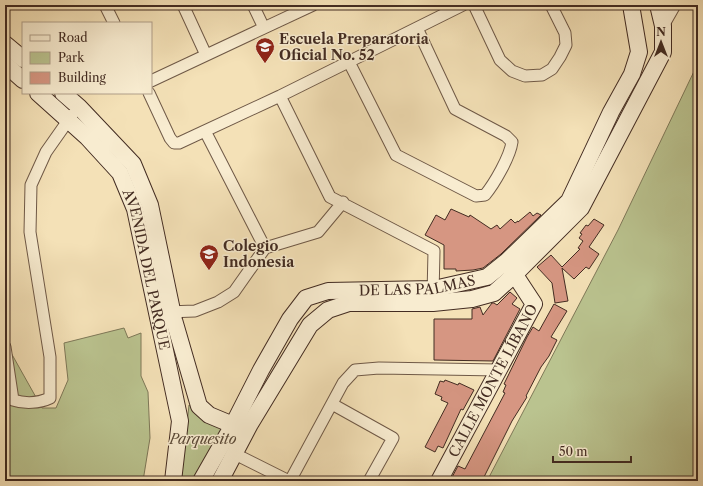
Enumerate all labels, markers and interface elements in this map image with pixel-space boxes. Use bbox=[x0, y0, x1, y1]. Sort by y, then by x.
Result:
legend bbox=[22, 22, 152, 94]
north arrow bbox=[641, 22, 681, 62]
text: N bbox=[656, 25, 666, 39]
text: Road bbox=[58, 30, 88, 45]
place label: Escuela Preparatoria Oficial No. 52 bbox=[279, 30, 430, 64]
school or university icon: Escuela Preparatoria Oficial No. 52 bbox=[254, 36, 276, 64]
text: Park bbox=[58, 50, 85, 65]
text: Building bbox=[58, 70, 106, 85]
street label: AVENIDA DEL PARQUE bbox=[118, 185, 174, 351]
place label: Colegio Indonesia bbox=[223, 237, 295, 271]
school or university icon: Colegio Indonesia bbox=[198, 243, 220, 271]
street label: DE LAS PALMAS bbox=[359, 271, 477, 299]
street label: CALLE MONTE LÍBANO bbox=[444, 301, 541, 460]
park label: Parquesito bbox=[169, 430, 237, 448]
scale bar bbox=[553, 438, 631, 464]
text: 50 m bbox=[559, 444, 588, 459]

